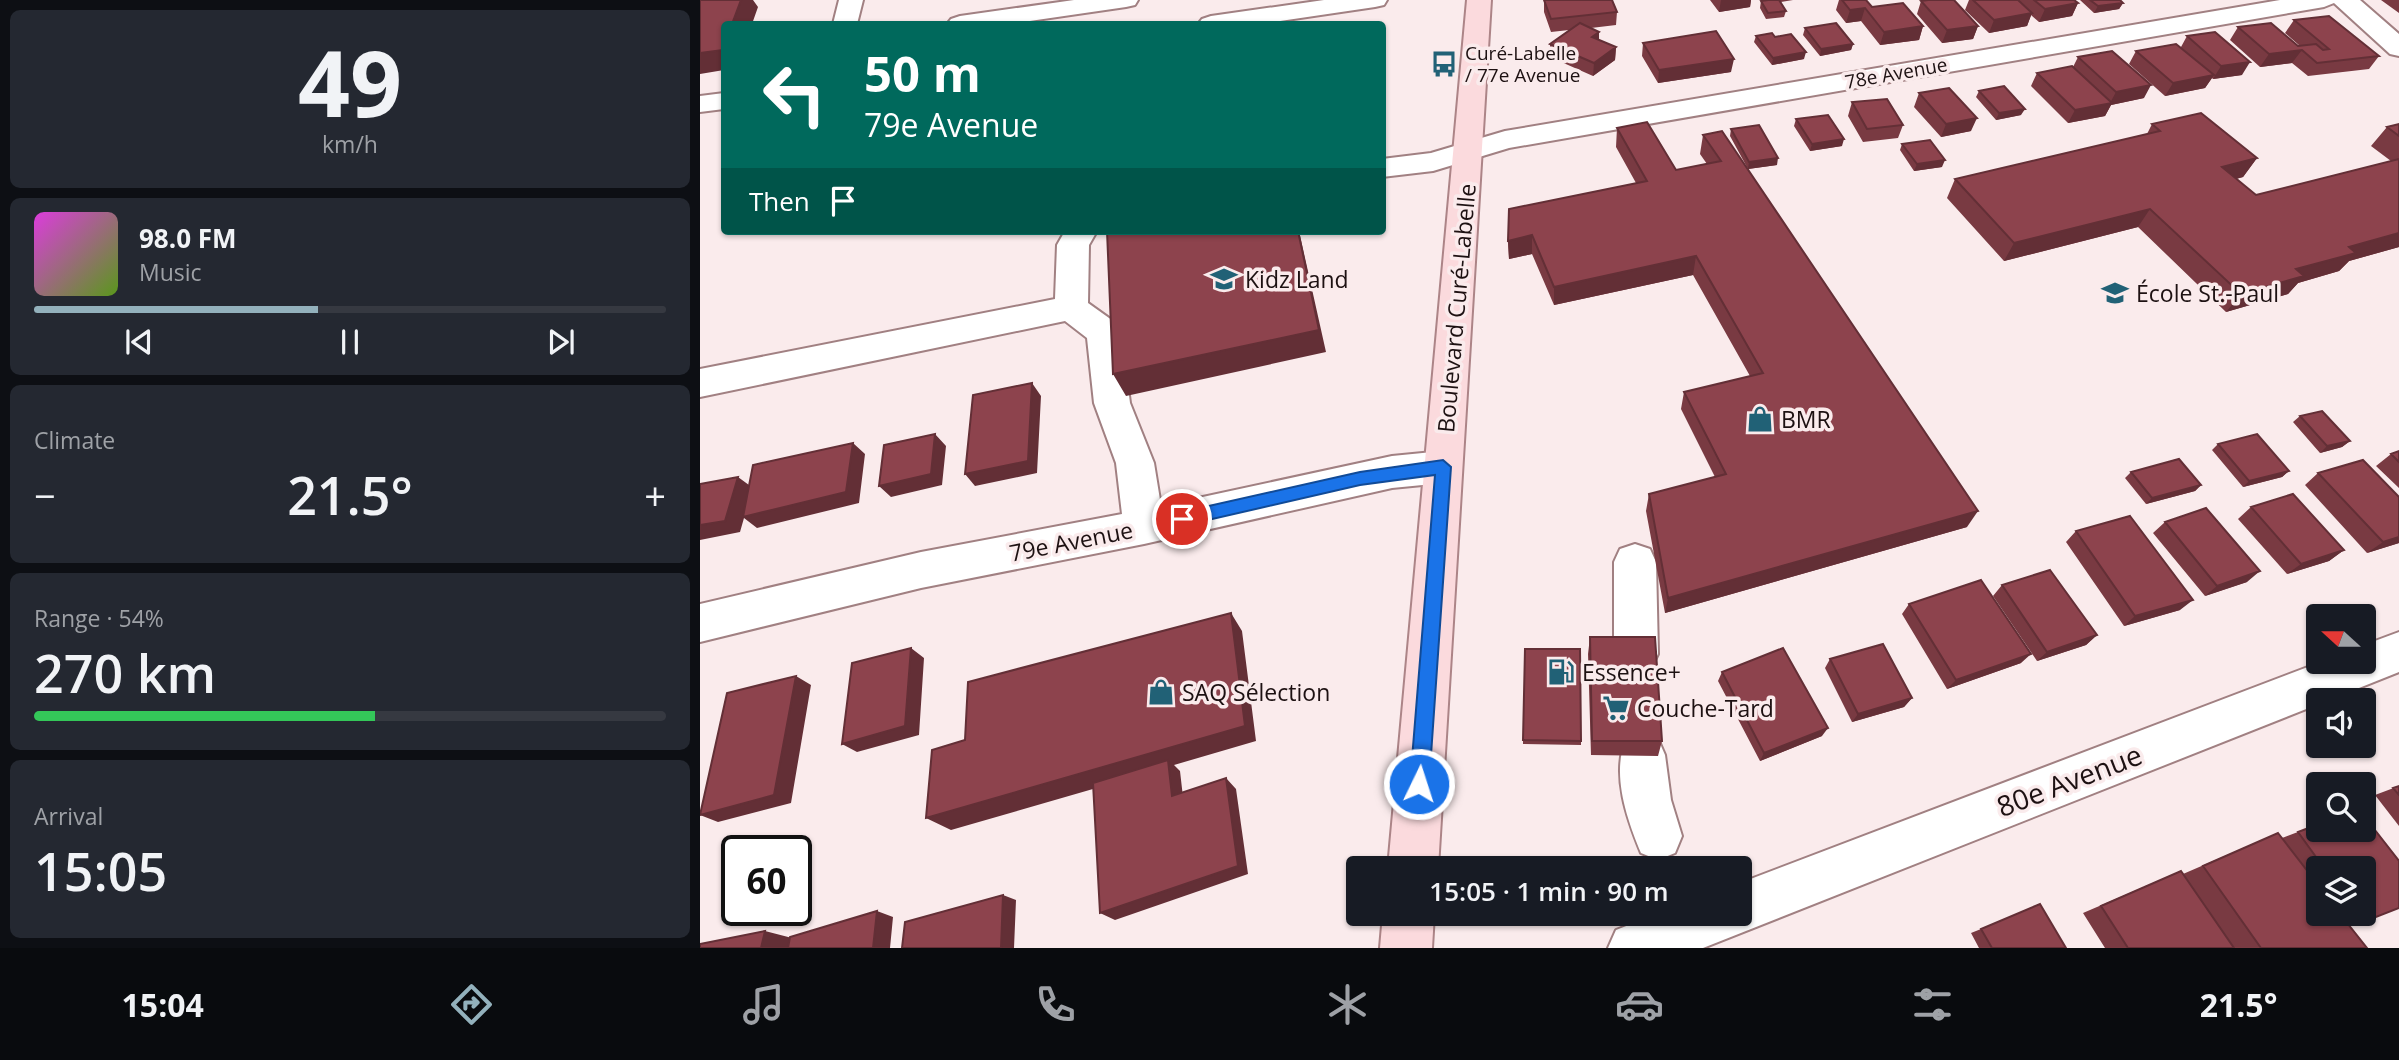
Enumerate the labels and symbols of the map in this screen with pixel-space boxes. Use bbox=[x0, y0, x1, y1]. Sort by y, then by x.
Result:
place label: Curé-Labelle / 77e Avenue bbox=[1465, 40, 1580, 88]
bus stop icon: Curé-Labelle / 77e Avenue bbox=[1429, 49, 1459, 79]
street label: 78e Avenue bbox=[1843, 51, 1949, 95]
street label: Boulevard Curé-Labelle bbox=[1429, 182, 1483, 434]
place label: Kidz Land bbox=[1245, 263, 1349, 295]
school or university icon: Kidz Land bbox=[1209, 264, 1239, 294]
place label: École St.-Paul bbox=[2136, 277, 2279, 309]
school or university icon: École St.-Paul bbox=[2100, 278, 2130, 308]
place label: BMR bbox=[1781, 403, 1831, 435]
shop icon: BMR bbox=[1745, 404, 1775, 434]
pin bbox=[1152, 489, 1212, 549]
street label: 79e Avenue bbox=[1006, 513, 1136, 569]
north arrow bbox=[2306, 604, 2376, 674]
place label: Essence+ bbox=[1582, 656, 1681, 688]
fuel station icon: Essence+ bbox=[1546, 657, 1576, 687]
place label: SAQ Sélection bbox=[1182, 676, 1330, 708]
shop icon: SAQ Sélection bbox=[1146, 677, 1176, 707]
place label: Couche-Tard bbox=[1637, 692, 1774, 724]
supermarket icon: Couche-Tard bbox=[1601, 693, 1631, 723]
street label: 80e Avenue bbox=[1991, 735, 2147, 825]
position arrow bbox=[1382, 747, 1456, 821]
speed limit sign: 60 bbox=[721, 835, 812, 926]

